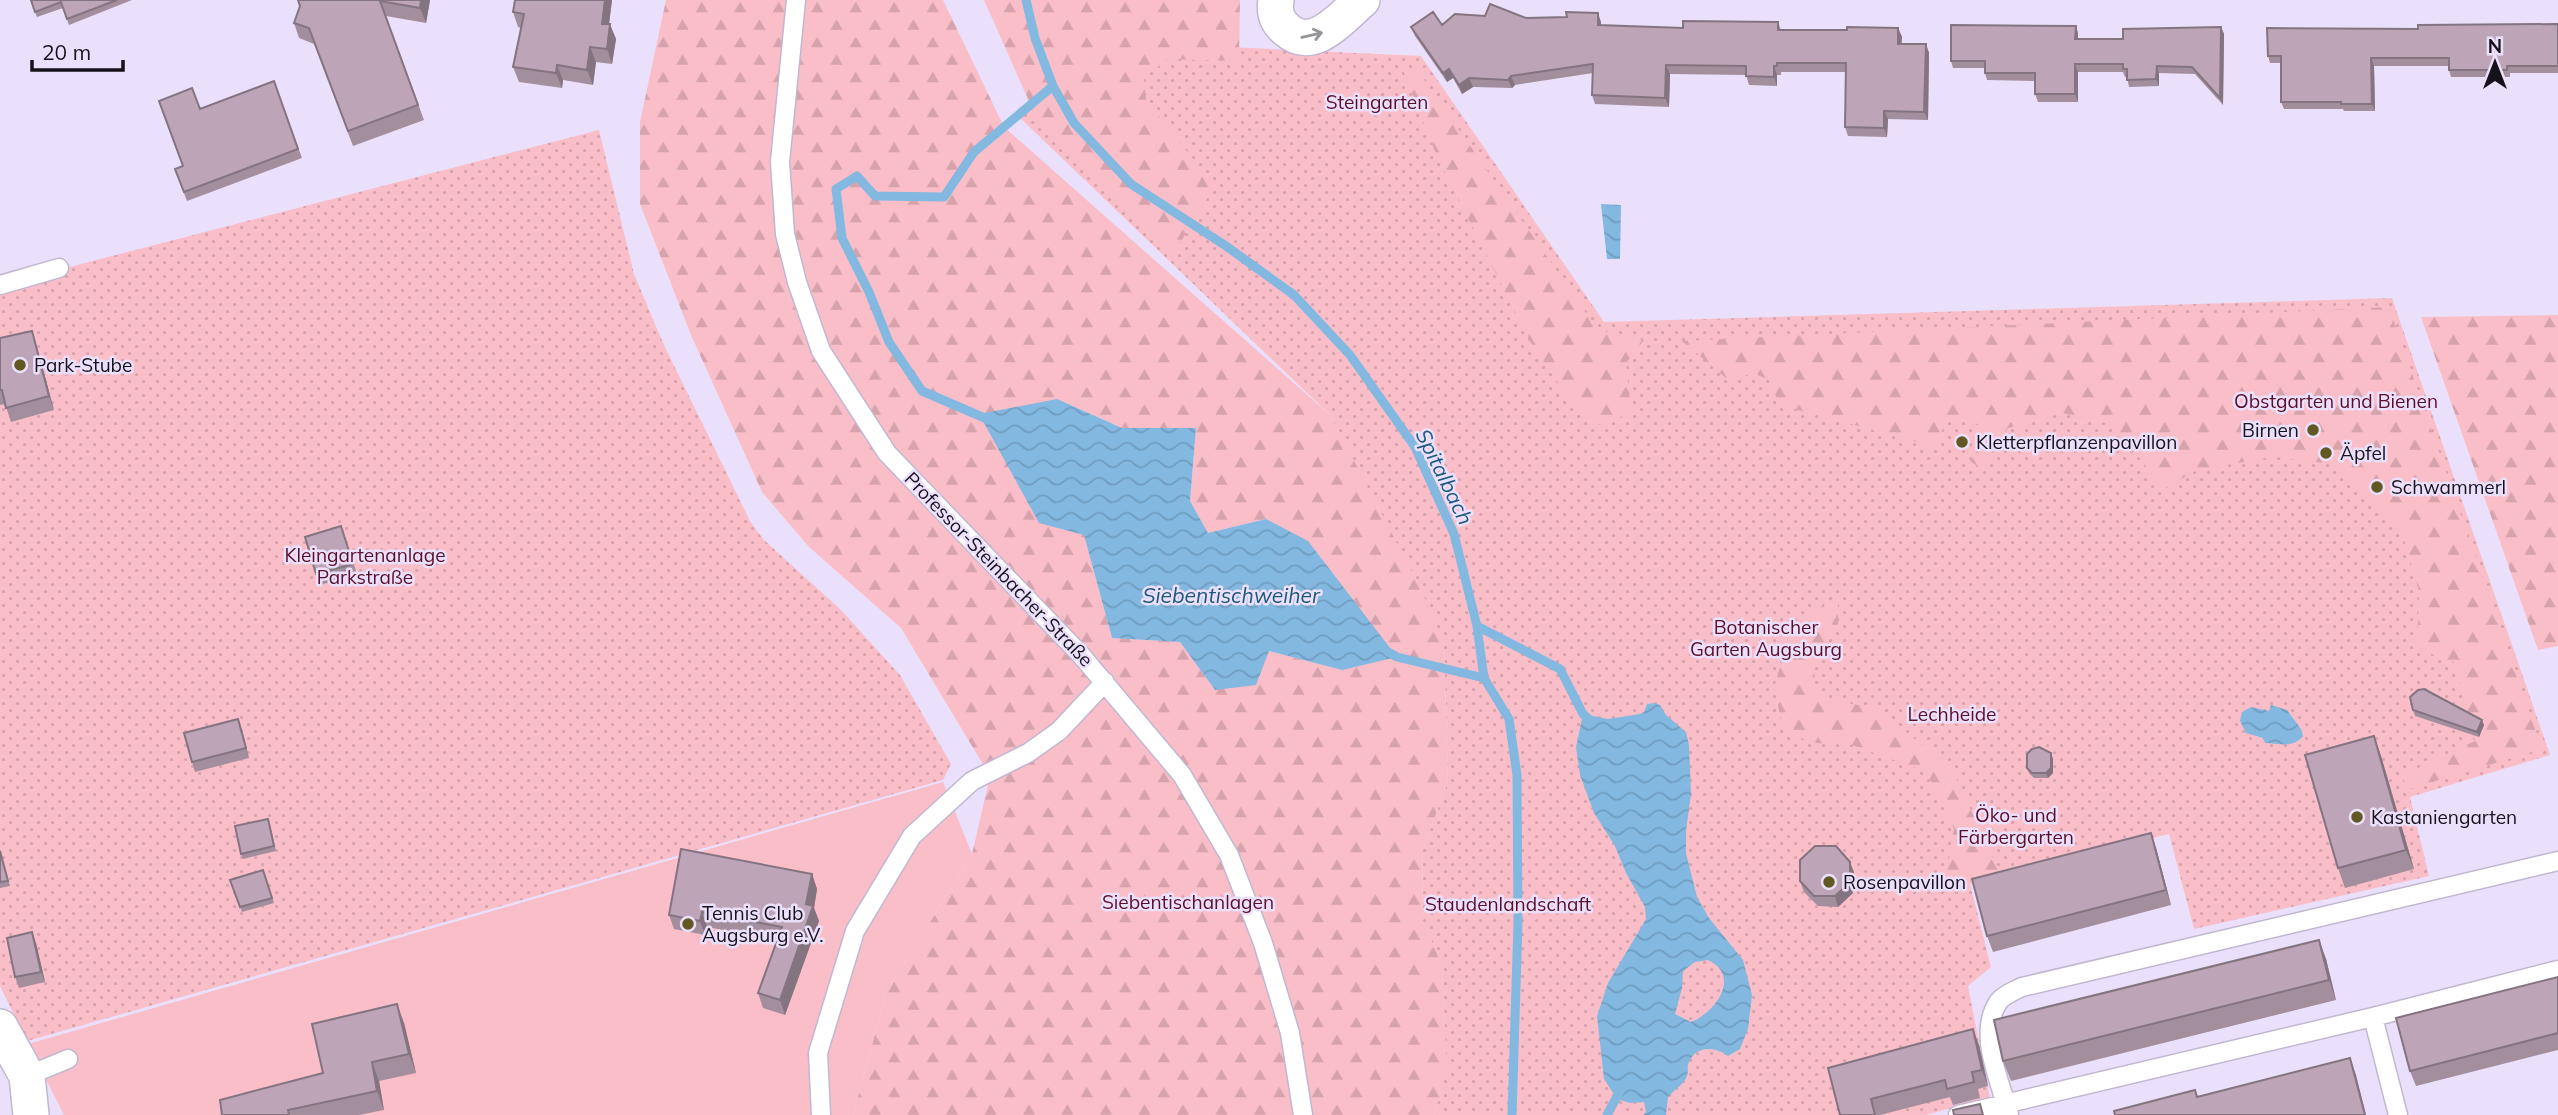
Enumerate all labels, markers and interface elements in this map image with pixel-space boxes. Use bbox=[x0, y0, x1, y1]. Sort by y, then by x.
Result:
scale bar bbox=[32, 28, 122, 72]
one-way arrow bbox=[1301, 28, 1323, 41]
north arrow bbox=[2460, 28, 2530, 98]
text: N bbox=[2488, 34, 2502, 58]
text: 20 m bbox=[42, 39, 91, 65]
park label: Steingarten bbox=[1326, 90, 1428, 114]
place label: Park-Stube bbox=[34, 353, 132, 377]
marker: Park-Stube bbox=[12, 357, 28, 373]
park label: Obstgarten und Bienen bbox=[2234, 389, 2438, 413]
place label: Birnen bbox=[2242, 418, 2299, 442]
marker: Birnen bbox=[2305, 422, 2321, 438]
water label: Spitalbach bbox=[1411, 424, 1479, 529]
place label: Kletterpflanzenpavillon bbox=[1976, 430, 2177, 454]
marker: Kletterpflanzenpavillon bbox=[1954, 434, 1970, 450]
place label: Äpfel bbox=[2340, 441, 2386, 465]
marker: Äpfel bbox=[2318, 445, 2334, 461]
street label: Professor-Steinbacher-Straße bbox=[900, 467, 1098, 671]
place label: Schwammerl bbox=[2391, 475, 2506, 499]
marker: Schwammerl bbox=[2369, 479, 2385, 495]
park label: Kleingartenanlage Parkstraße bbox=[284, 543, 446, 589]
water label: Siebentischweiher bbox=[1142, 582, 1321, 608]
park label: Botanischer Garten Augsburg bbox=[1690, 615, 1842, 661]
park label: Lechheide bbox=[1908, 702, 1996, 726]
park label: Öko- und Färbergarten bbox=[1958, 803, 2074, 849]
place label: Kastaniengarten bbox=[2371, 805, 2517, 829]
marker: Kastaniengarten bbox=[2349, 809, 2365, 825]
place label: Rosenpavillon bbox=[1843, 870, 1966, 894]
marker: Rosenpavillon bbox=[1821, 874, 1837, 890]
park label: Siebentischanlagen bbox=[1102, 890, 1274, 914]
park label: Staudenlandschaft bbox=[1425, 892, 1591, 916]
place label: Tennis Club Augsburg e.V. bbox=[702, 901, 824, 947]
marker: Tennis Club Augsburg e.V. bbox=[680, 916, 696, 932]

